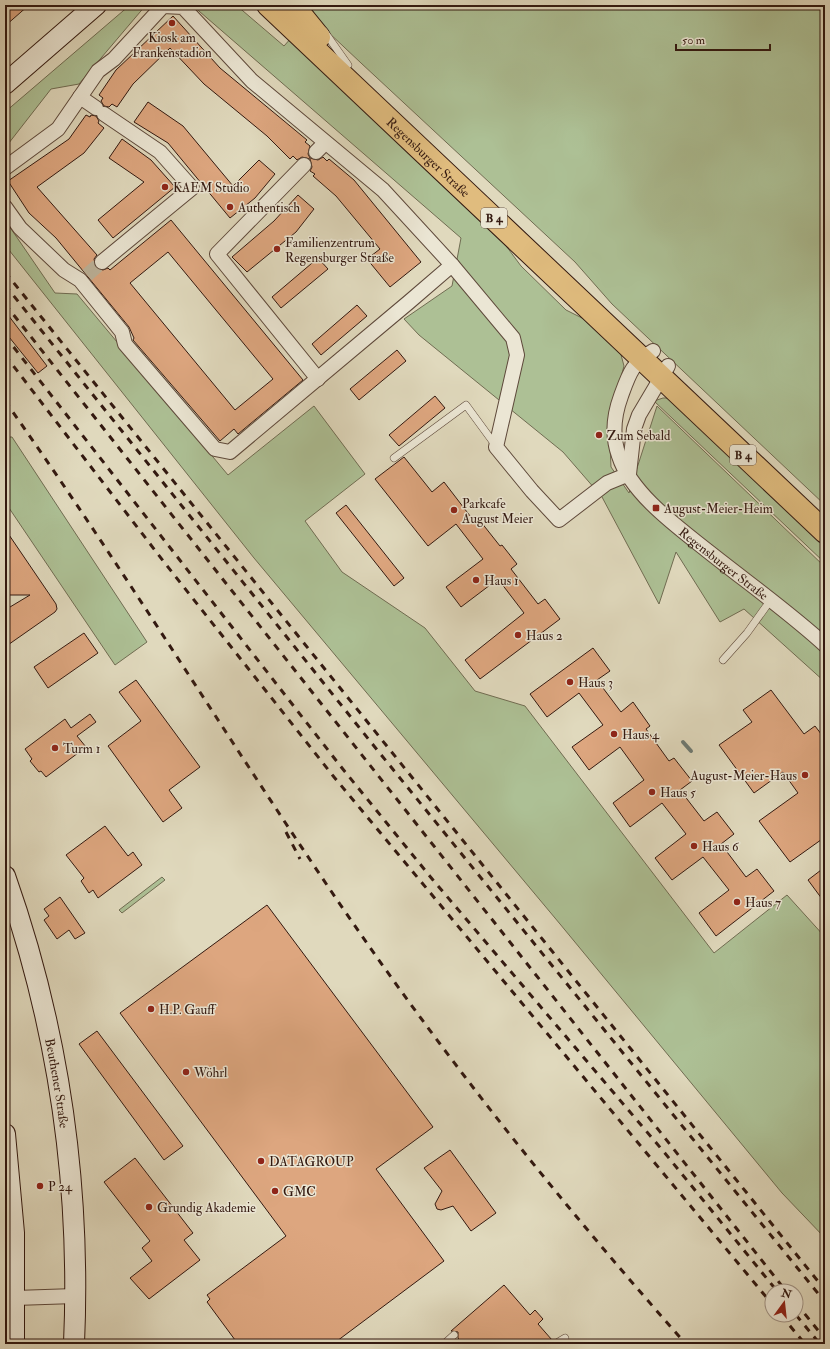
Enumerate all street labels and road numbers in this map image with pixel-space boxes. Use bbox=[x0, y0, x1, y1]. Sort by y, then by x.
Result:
street label: Regensburger Straße bbox=[383, 114, 473, 201]
road number: B 4 bbox=[481, 208, 507, 228]
road number: B 4 bbox=[730, 445, 756, 465]
street label: Regensburger Straße bbox=[675, 524, 772, 604]
street label: Beuthener Straße bbox=[41, 1037, 72, 1130]

